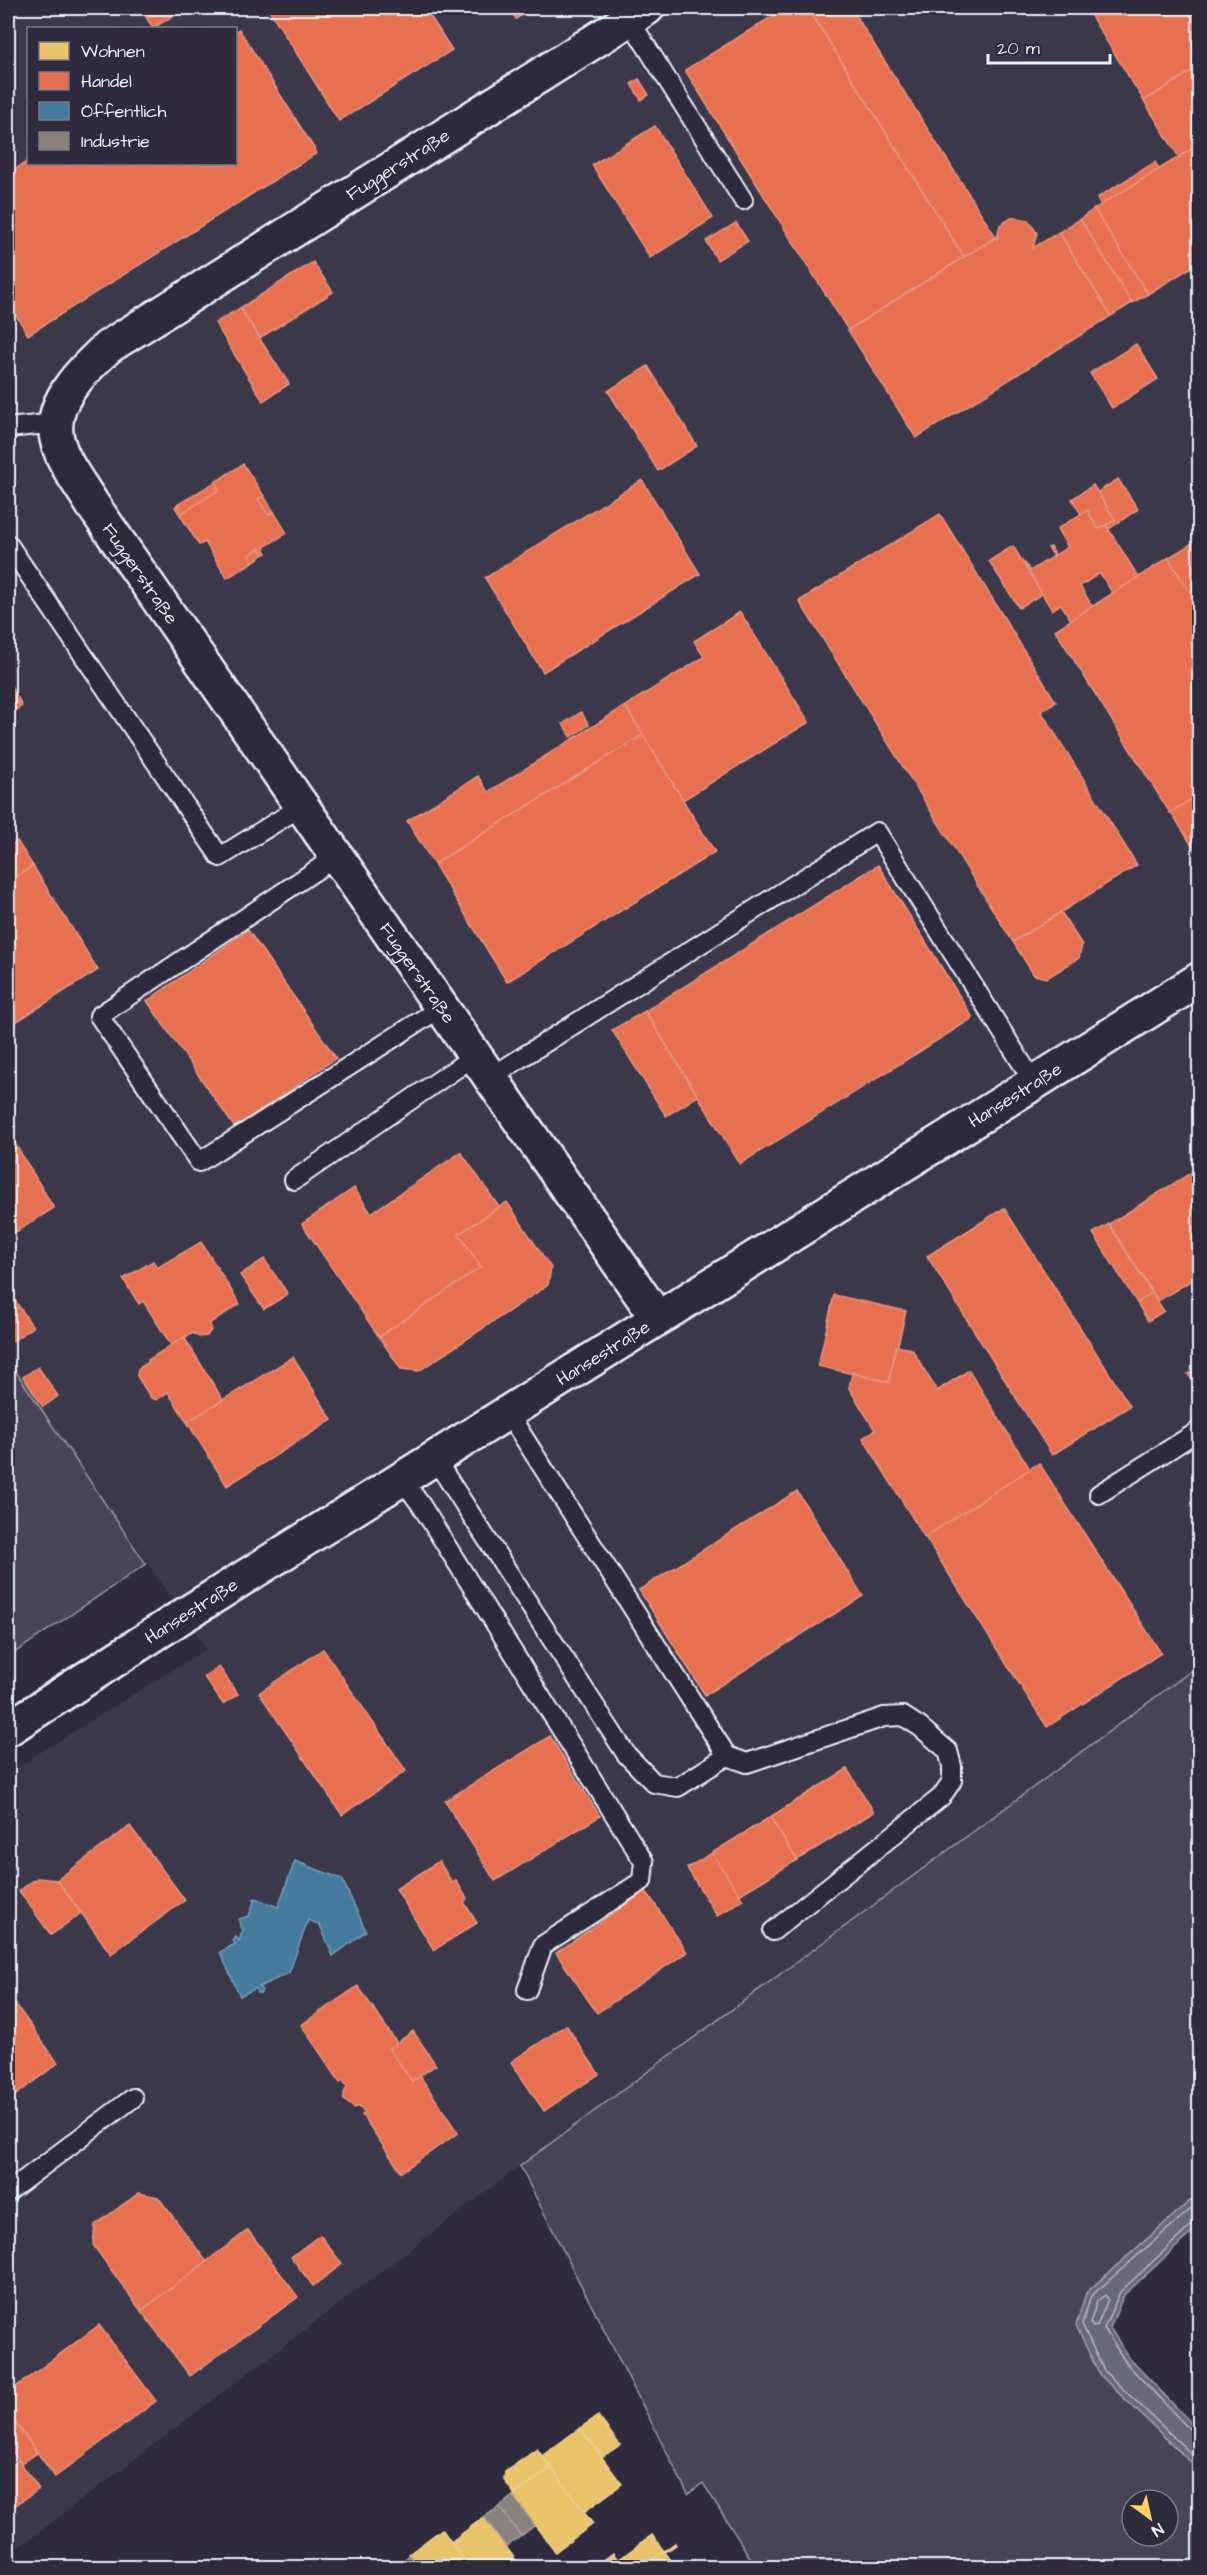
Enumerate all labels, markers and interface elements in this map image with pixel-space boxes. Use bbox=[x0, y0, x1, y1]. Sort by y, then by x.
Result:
legend bbox=[27, 27, 237, 165]
scale bar bbox=[988, 27, 1110, 65]
text: 20 m bbox=[997, 36, 1040, 61]
text: Wohnen bbox=[81, 39, 145, 64]
text: Handel bbox=[81, 69, 132, 94]
text: Öffentlich bbox=[81, 99, 166, 124]
street label: Fuggerstraße bbox=[341, 123, 455, 208]
text: Industrie bbox=[81, 129, 150, 154]
street label: Fuggerstraße bbox=[96, 518, 184, 629]
street label: Fuggerstraße bbox=[374, 917, 462, 1028]
street label: Hansestraße bbox=[963, 1056, 1067, 1134]
street label: Hansestraße bbox=[552, 1314, 655, 1391]
street label: Hansestraße bbox=[140, 1572, 243, 1650]
north arrow bbox=[1120, 2488, 1180, 2548]
text: N bbox=[1147, 2518, 1168, 2542]

